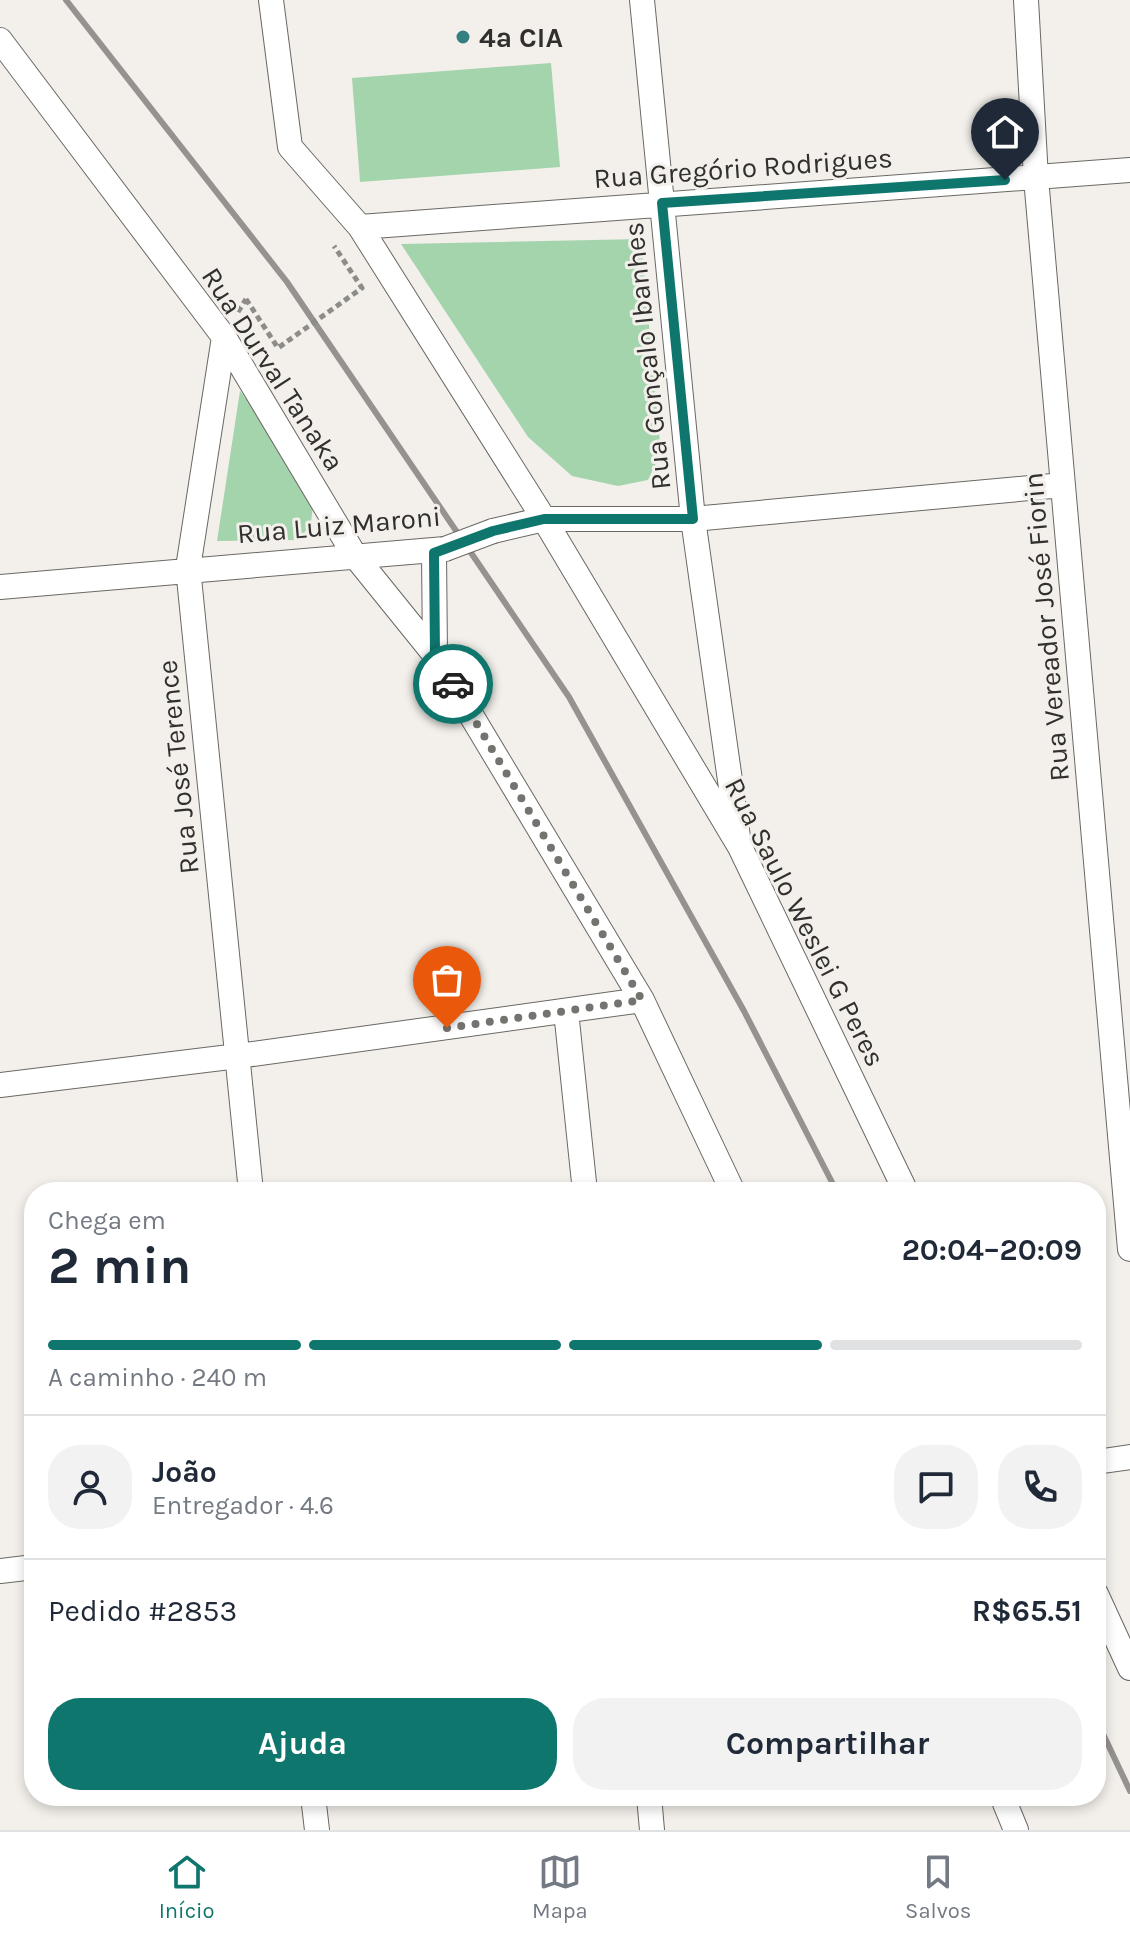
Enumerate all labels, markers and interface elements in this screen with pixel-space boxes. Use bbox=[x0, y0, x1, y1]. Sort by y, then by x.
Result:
place label: 4ª CIA bbox=[479, 21, 563, 54]
marker: 4ª CIA bbox=[454, 28, 472, 46]
pin bbox=[971, 98, 1039, 180]
icon: home bbox=[983, 110, 1027, 154]
street label: Rua Gregório Rodrigues bbox=[592, 141, 894, 195]
street label: Rua Gonçalo Ibanhes bbox=[617, 221, 677, 491]
street label: Rua Durval Tanaka bbox=[195, 261, 351, 477]
street label: Rua Vereador José Fiorin bbox=[1016, 471, 1076, 783]
street label: Rua Luiz Maroni bbox=[236, 500, 442, 550]
courier bbox=[413, 644, 493, 724]
street label: Rua José Terence bbox=[150, 658, 206, 876]
icon: car bbox=[431, 662, 475, 706]
street label: Rua Saulo Weslei G Peres bbox=[718, 772, 892, 1072]
pin bbox=[413, 946, 481, 1028]
icon: bag bbox=[425, 958, 469, 1002]
text: Chega em bbox=[48, 1205, 166, 1236]
text: 20:04–20:09 bbox=[902, 1232, 1082, 1268]
text: 2 min bbox=[48, 1235, 191, 1296]
text: A caminho · 240 m bbox=[48, 1362, 267, 1393]
button: person bbox=[48, 1445, 132, 1529]
button: chat bbox=[894, 1445, 978, 1529]
button: phone bbox=[998, 1445, 1082, 1529]
text: João bbox=[152, 1454, 217, 1490]
text: Entregador · 4.6 bbox=[152, 1490, 334, 1521]
text: Pedido #2853 bbox=[48, 1593, 237, 1629]
text: R$65.51 bbox=[972, 1593, 1082, 1629]
button: Ajuda bbox=[48, 1698, 557, 1790]
button: Compartilhar bbox=[573, 1698, 1082, 1790]
tab: Início bbox=[159, 1850, 215, 1924]
tab: Mapa bbox=[532, 1850, 588, 1924]
tab: Salvos bbox=[905, 1850, 971, 1924]

